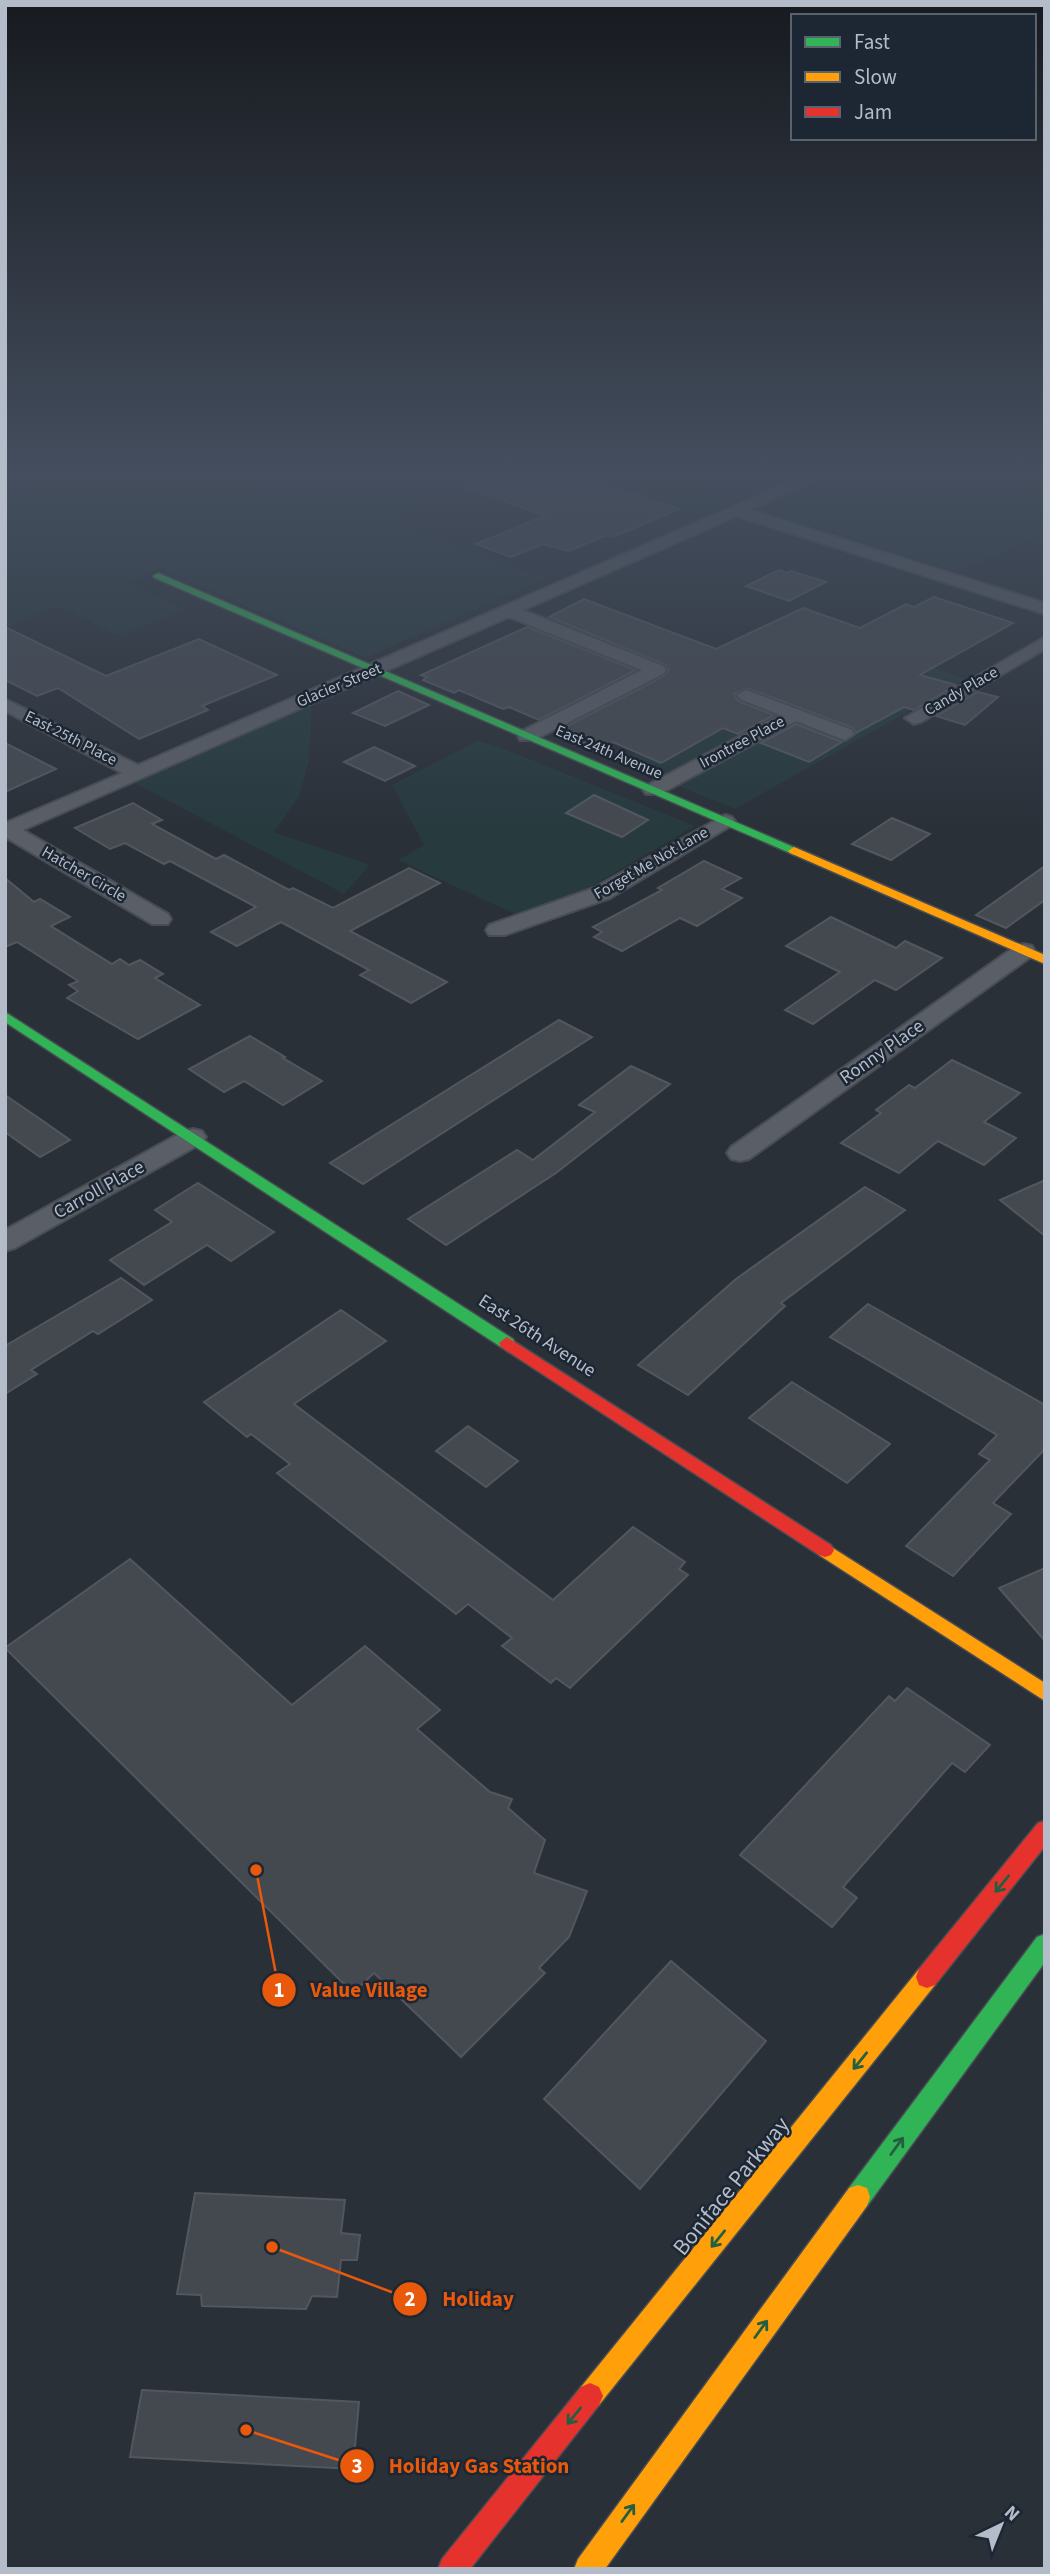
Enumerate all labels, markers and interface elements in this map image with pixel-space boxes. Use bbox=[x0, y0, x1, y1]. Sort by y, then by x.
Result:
legend bbox=[791, 14, 1036, 140]
text: Fast bbox=[854, 27, 890, 57]
text: Slow bbox=[854, 62, 897, 92]
text: Jam bbox=[854, 97, 892, 127]
street label: Glacier Street bbox=[293, 657, 385, 713]
street label: Candy Place bbox=[920, 661, 1002, 721]
street label: East 25th Place bbox=[21, 705, 121, 771]
street label: Irontree Place bbox=[696, 710, 788, 774]
street label: East 24th Avenue bbox=[552, 720, 666, 784]
street label: Forget Me Not Lane bbox=[590, 821, 712, 905]
street label: Hatcher Circle bbox=[38, 841, 130, 907]
street label: Ronny Place bbox=[834, 1013, 930, 1091]
street label: Carroll Place bbox=[49, 1154, 149, 1226]
street label: East 26th Avenue bbox=[473, 1288, 601, 1384]
one-way arrow bbox=[994, 1874, 1010, 1892]
callout: Value Village bbox=[261, 1969, 442, 2011]
text: 1 bbox=[273, 1975, 285, 2005]
text: Value Village bbox=[309, 1975, 428, 2005]
one-way arrow bbox=[852, 2052, 868, 2070]
street label: Boniface Parkway bbox=[665, 2109, 797, 2262]
one-way arrow bbox=[889, 2137, 904, 2156]
one-way arrow bbox=[710, 2229, 725, 2247]
callout: Holiday bbox=[393, 2278, 528, 2320]
text: 2 bbox=[404, 2284, 416, 2314]
text: Holiday bbox=[442, 2284, 514, 2314]
one-way arrow bbox=[754, 2320, 769, 2339]
one-way arrow bbox=[567, 2406, 582, 2424]
callout: Holiday Gas Station bbox=[339, 2445, 583, 2487]
text: 3 bbox=[351, 2451, 363, 2481]
text: Holiday Gas Station bbox=[389, 2451, 569, 2481]
north arrow bbox=[966, 2490, 1036, 2560]
text: N bbox=[998, 2499, 1025, 2528]
one-way arrow bbox=[621, 2504, 635, 2523]

